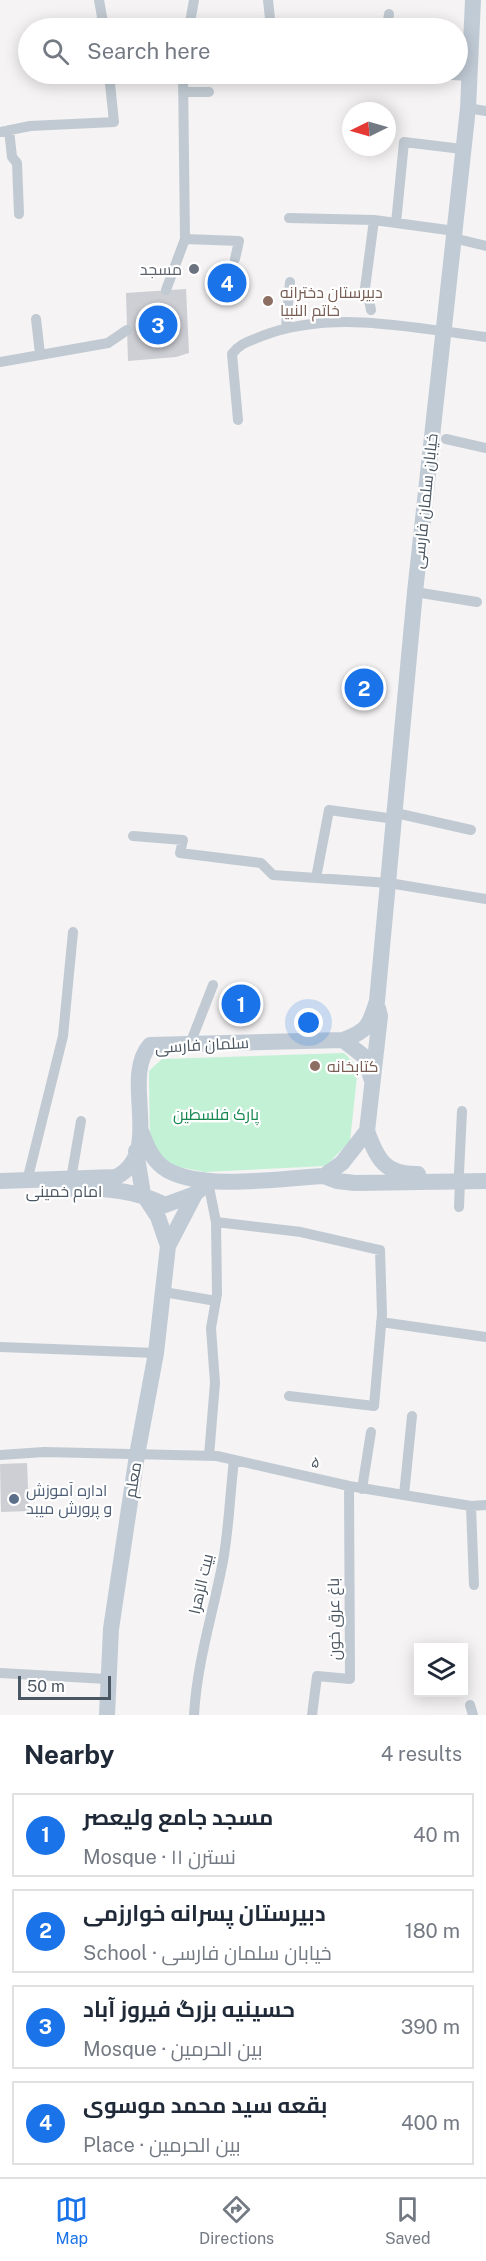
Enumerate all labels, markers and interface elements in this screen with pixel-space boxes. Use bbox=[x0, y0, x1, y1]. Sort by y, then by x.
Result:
search box bbox=[18, 18, 468, 84]
icon: search bbox=[39, 35, 72, 68]
text: Search here bbox=[87, 38, 211, 64]
north arrow bbox=[342, 102, 396, 156]
place label: مسجد bbox=[140, 260, 182, 279]
pin: 4 bbox=[208, 260, 246, 306]
marker: مسجد bbox=[187, 262, 201, 276]
place label: دبیرستان دخترانه خاتم النبیا bbox=[280, 283, 383, 322]
marker: دبیرستان دخترانه خاتم النبیا bbox=[261, 294, 275, 308]
pin: 3 bbox=[138, 302, 178, 348]
street label: خیابان سلمان فارسی bbox=[408, 432, 443, 570]
pin: 2 bbox=[344, 666, 384, 710]
pin: 1 bbox=[222, 982, 260, 1026]
your location bbox=[294, 1008, 323, 1037]
street label: سلمان فارسی bbox=[154, 1033, 250, 1058]
place label: کتابخانه bbox=[327, 1057, 379, 1076]
marker: کتابخانه bbox=[308, 1059, 322, 1073]
park label: پارک فلسطین bbox=[173, 1105, 260, 1126]
street label: امام خمینی bbox=[26, 1182, 102, 1203]
street label: ۵ bbox=[309, 1452, 323, 1472]
street label: معلم bbox=[121, 1461, 147, 1500]
place label: اداره آموزش و پرورش میبد bbox=[26, 1481, 112, 1520]
marker: اداره آموزش و پرورش میبد bbox=[7, 1492, 21, 1506]
street label: بیت الزهرا bbox=[185, 1552, 217, 1616]
street label: باغ عرق خون bbox=[324, 1578, 346, 1660]
map controls bbox=[414, 1643, 468, 1697]
button: layers bbox=[414, 1643, 468, 1697]
scale bar bbox=[18, 1673, 111, 1700]
text: 50 m bbox=[27, 1677, 65, 1696]
text: Nearby bbox=[24, 1739, 114, 1770]
text: 4 results bbox=[381, 1742, 462, 1766]
text: مسجد جامع ولیعصر bbox=[83, 1804, 273, 1830]
text: 1 bbox=[41, 1823, 50, 1847]
text: 40 m bbox=[413, 1823, 460, 1847]
text: Mosque · نسترن ۱۱ bbox=[83, 1845, 236, 1869]
text: دبیرستان پسرانه خوارزمی bbox=[83, 1900, 326, 1926]
text: 2 bbox=[39, 1919, 52, 1943]
text: 180 m bbox=[405, 1919, 460, 1943]
text: School · خیابان سلمان فارسی bbox=[83, 1941, 332, 1965]
text: حسینیه بزرگ فیروز آباد bbox=[83, 1996, 295, 2022]
text: 3 bbox=[39, 2015, 52, 2039]
text: 390 m bbox=[401, 2015, 460, 2039]
text: Mosque · بین الحرمین bbox=[83, 2037, 263, 2061]
text: بقعه سید محمد موسوی bbox=[83, 2092, 327, 2118]
text: 4 bbox=[39, 2111, 52, 2135]
text: 400 m bbox=[401, 2111, 460, 2135]
text: Place · بین الحرمین bbox=[83, 2133, 241, 2157]
tab: Map bbox=[55, 2193, 88, 2248]
tab: Directions bbox=[199, 2193, 274, 2248]
tab: Saved bbox=[385, 2193, 431, 2248]

